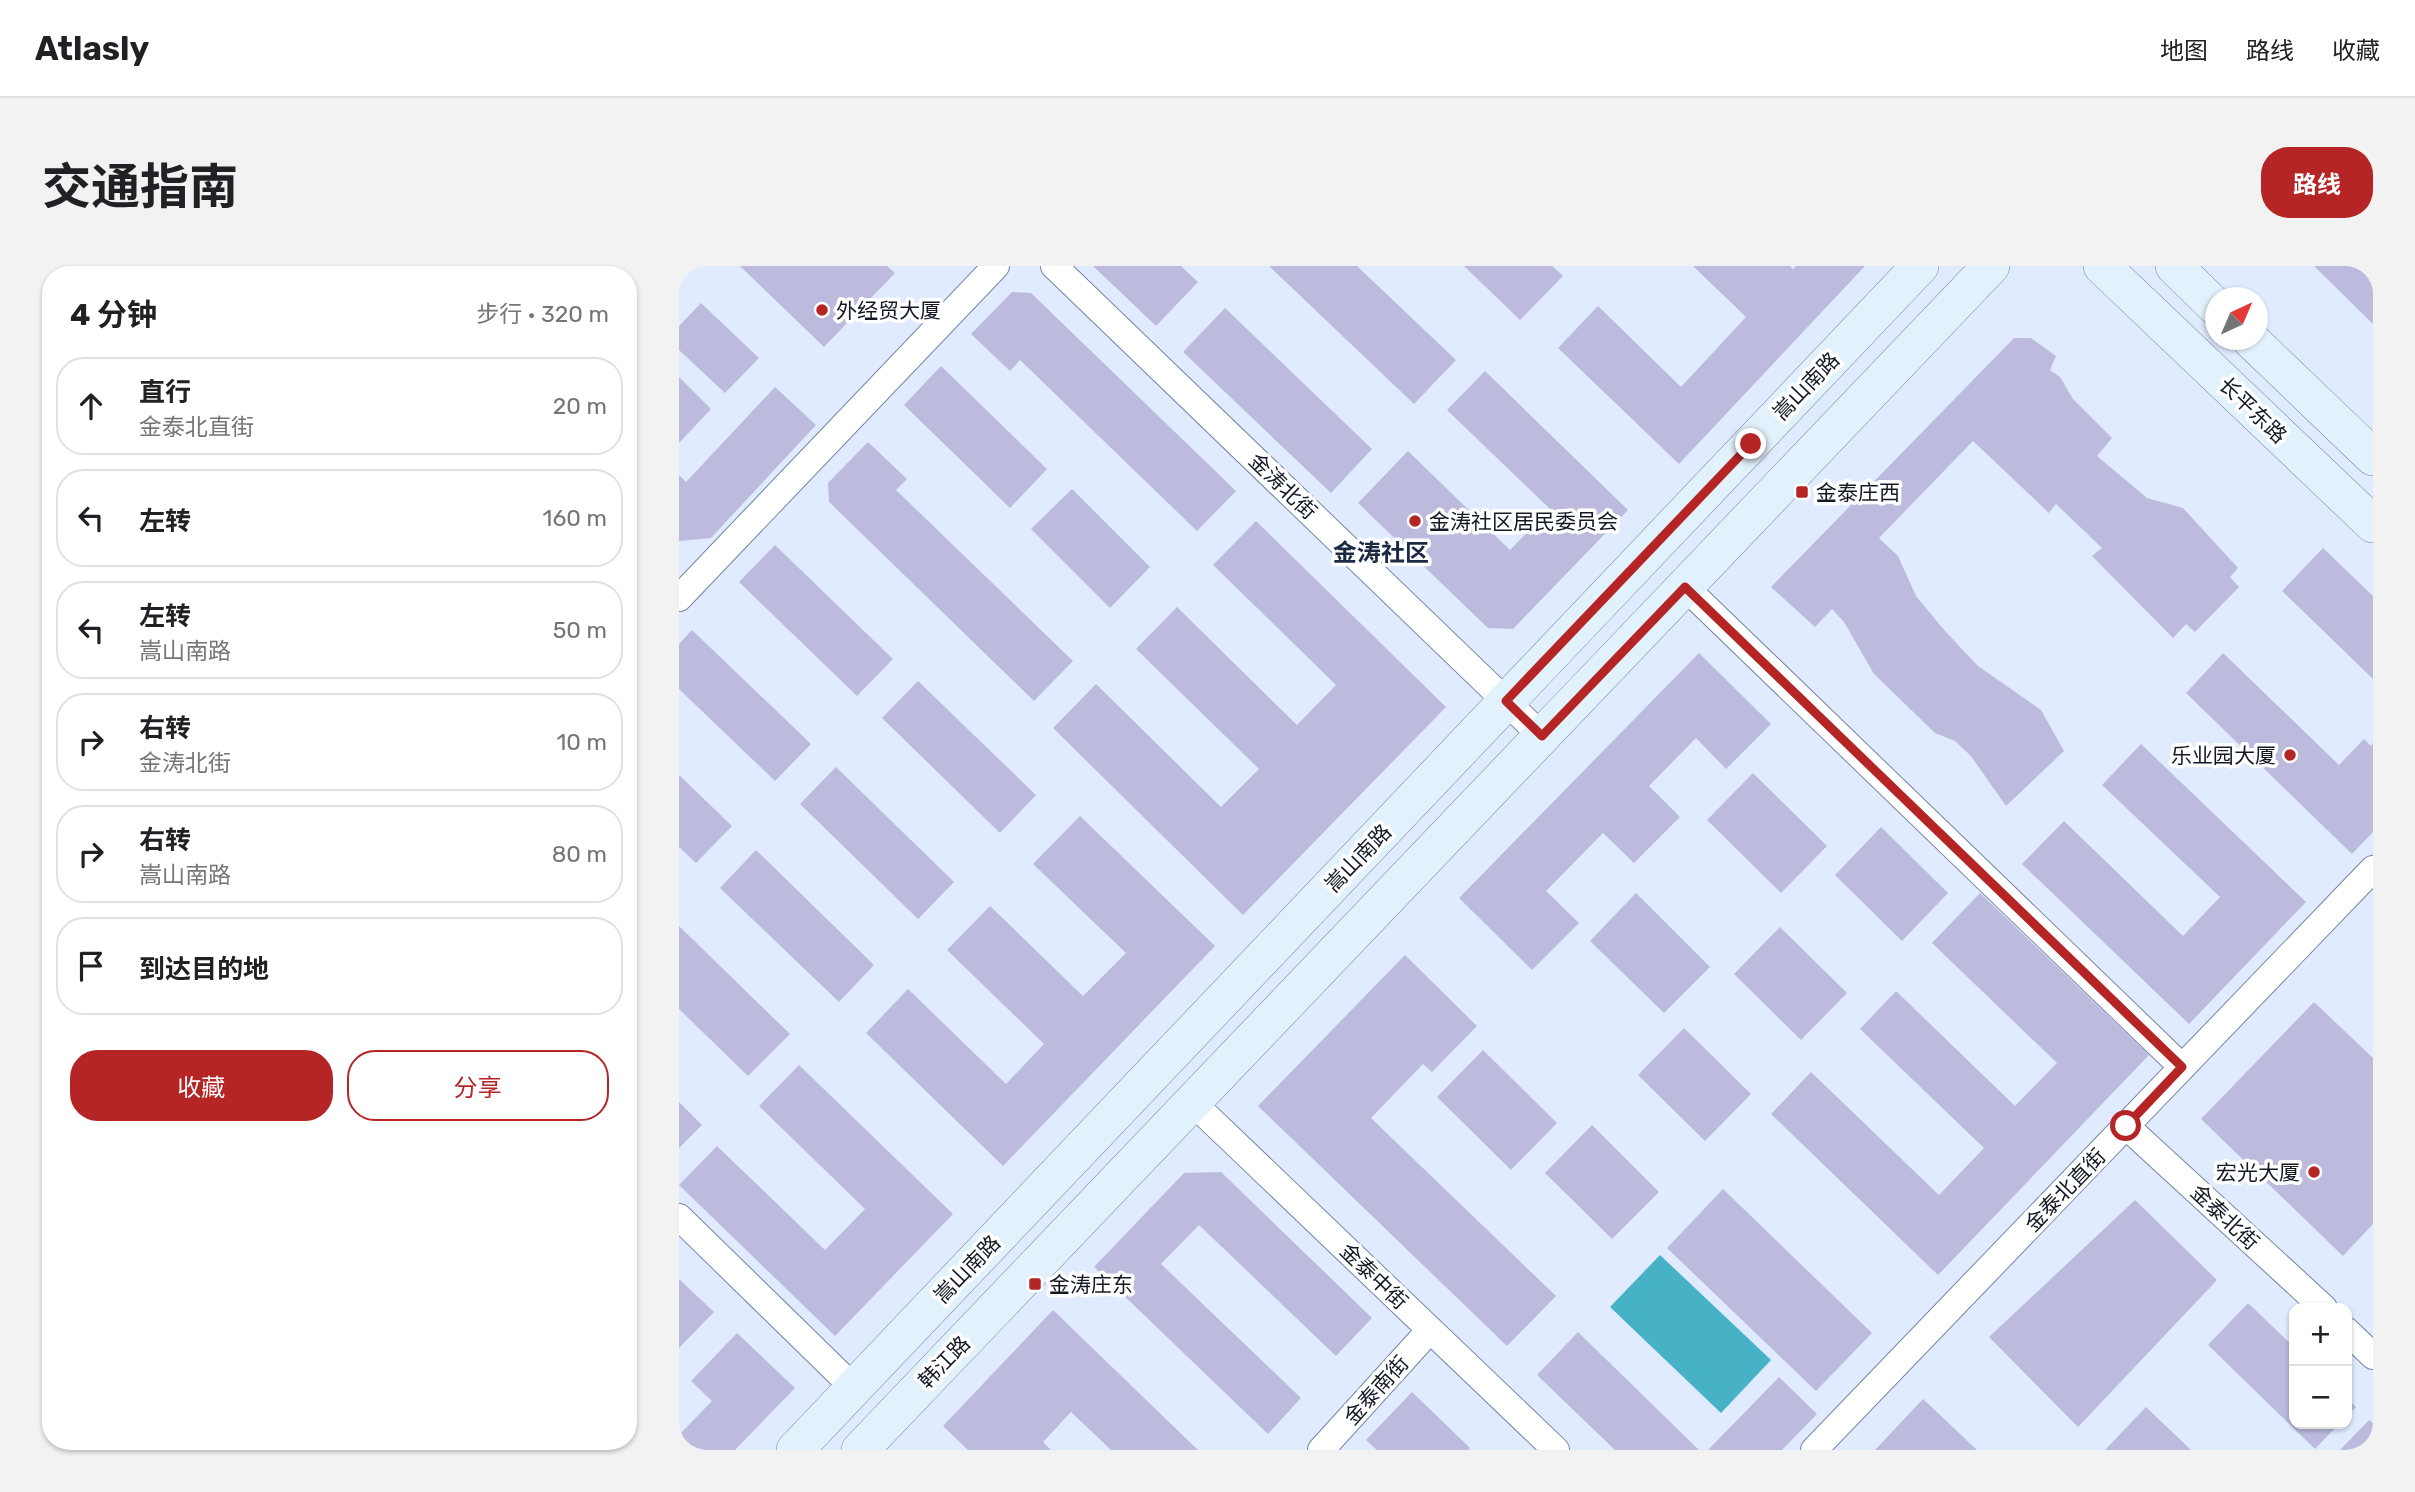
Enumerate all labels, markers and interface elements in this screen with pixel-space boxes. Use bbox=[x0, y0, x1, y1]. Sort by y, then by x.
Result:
text: Atlasly bbox=[35, 29, 149, 68]
text: 地图 bbox=[2160, 37, 2208, 65]
text: 路线 bbox=[2246, 37, 2294, 65]
text: 收藏 bbox=[2332, 37, 2380, 65]
button: 路线 bbox=[2261, 147, 2373, 218]
text: 交通指南 bbox=[42, 158, 238, 216]
north arrow bbox=[2205, 287, 2268, 350]
text: 4 分钟 bbox=[70, 297, 157, 333]
place label: 外经贸大厦 bbox=[836, 298, 941, 323]
text: 步行 · 320 m bbox=[476, 300, 609, 328]
marker: 外经贸大厦 bbox=[814, 302, 830, 318]
street label: 嵩山南路 bbox=[1768, 347, 1844, 425]
street label: 长平东路 bbox=[2214, 372, 2292, 448]
text: 直行 bbox=[139, 377, 191, 408]
icon: ahead bbox=[72, 387, 110, 425]
text: 20 m bbox=[553, 392, 607, 420]
text: 金泰北直街 bbox=[139, 413, 254, 441]
route end bbox=[1735, 428, 1766, 459]
street label: 金涛北街 bbox=[1244, 448, 1322, 524]
place label: 金泰庄西 bbox=[1816, 480, 1900, 505]
marker: 金泰庄西 bbox=[1794, 484, 1810, 500]
icon: left bbox=[72, 499, 110, 537]
text: 160 m bbox=[543, 504, 607, 532]
text: 左转 bbox=[139, 506, 191, 537]
place label: 金涛社区居民委员会 bbox=[1429, 509, 1618, 534]
marker: 金涛社区居民委员会 bbox=[1407, 513, 1423, 529]
district label: 金涛社区 bbox=[1333, 539, 1429, 567]
text: 左转 bbox=[139, 601, 191, 632]
icon: left bbox=[72, 611, 110, 649]
text: 50 m bbox=[553, 616, 607, 644]
text: 嵩山南路 bbox=[139, 637, 231, 665]
text: 右转 bbox=[139, 713, 191, 744]
icon: right bbox=[72, 723, 110, 761]
text: 10 m bbox=[556, 728, 607, 756]
place label: 乐业园大厦 bbox=[2171, 743, 2276, 768]
marker: 乐业园大厦 bbox=[2282, 747, 2298, 763]
text: 金涛北街 bbox=[139, 749, 231, 777]
street label: 嵩山南路 bbox=[1320, 819, 1396, 897]
text: 右转 bbox=[139, 825, 191, 856]
icon: right bbox=[72, 835, 110, 873]
text: 80 m bbox=[552, 840, 607, 868]
text: 嵩山南路 bbox=[139, 861, 231, 889]
icon: arrive bbox=[72, 947, 110, 985]
text: 到达目的地 bbox=[139, 954, 269, 985]
button: 收藏 bbox=[70, 1050, 333, 1121]
button: 分享 bbox=[347, 1050, 609, 1121]
route start bbox=[2110, 1110, 2141, 1141]
street label: 金泰北直街 bbox=[2020, 1144, 2110, 1236]
place label: 宏光大厦 bbox=[2216, 1160, 2300, 1185]
marker: 宏光大厦 bbox=[2306, 1164, 2322, 1180]
street label: 金泰北街 bbox=[2186, 1179, 2264, 1255]
street label: 嵩山南路 bbox=[929, 1230, 1005, 1308]
street label: 金泰中街 bbox=[1335, 1238, 1413, 1314]
place label: 金涛庄东 bbox=[1049, 1272, 1133, 1297]
marker: 金涛庄东 bbox=[1027, 1276, 1043, 1292]
map controls bbox=[2289, 1303, 2352, 1429]
button: + bbox=[2289, 1303, 2352, 1366]
street label: 韩江路 bbox=[913, 1331, 975, 1393]
street label: 金泰南街 bbox=[1339, 1350, 1413, 1430]
button: − bbox=[2289, 1366, 2352, 1429]

